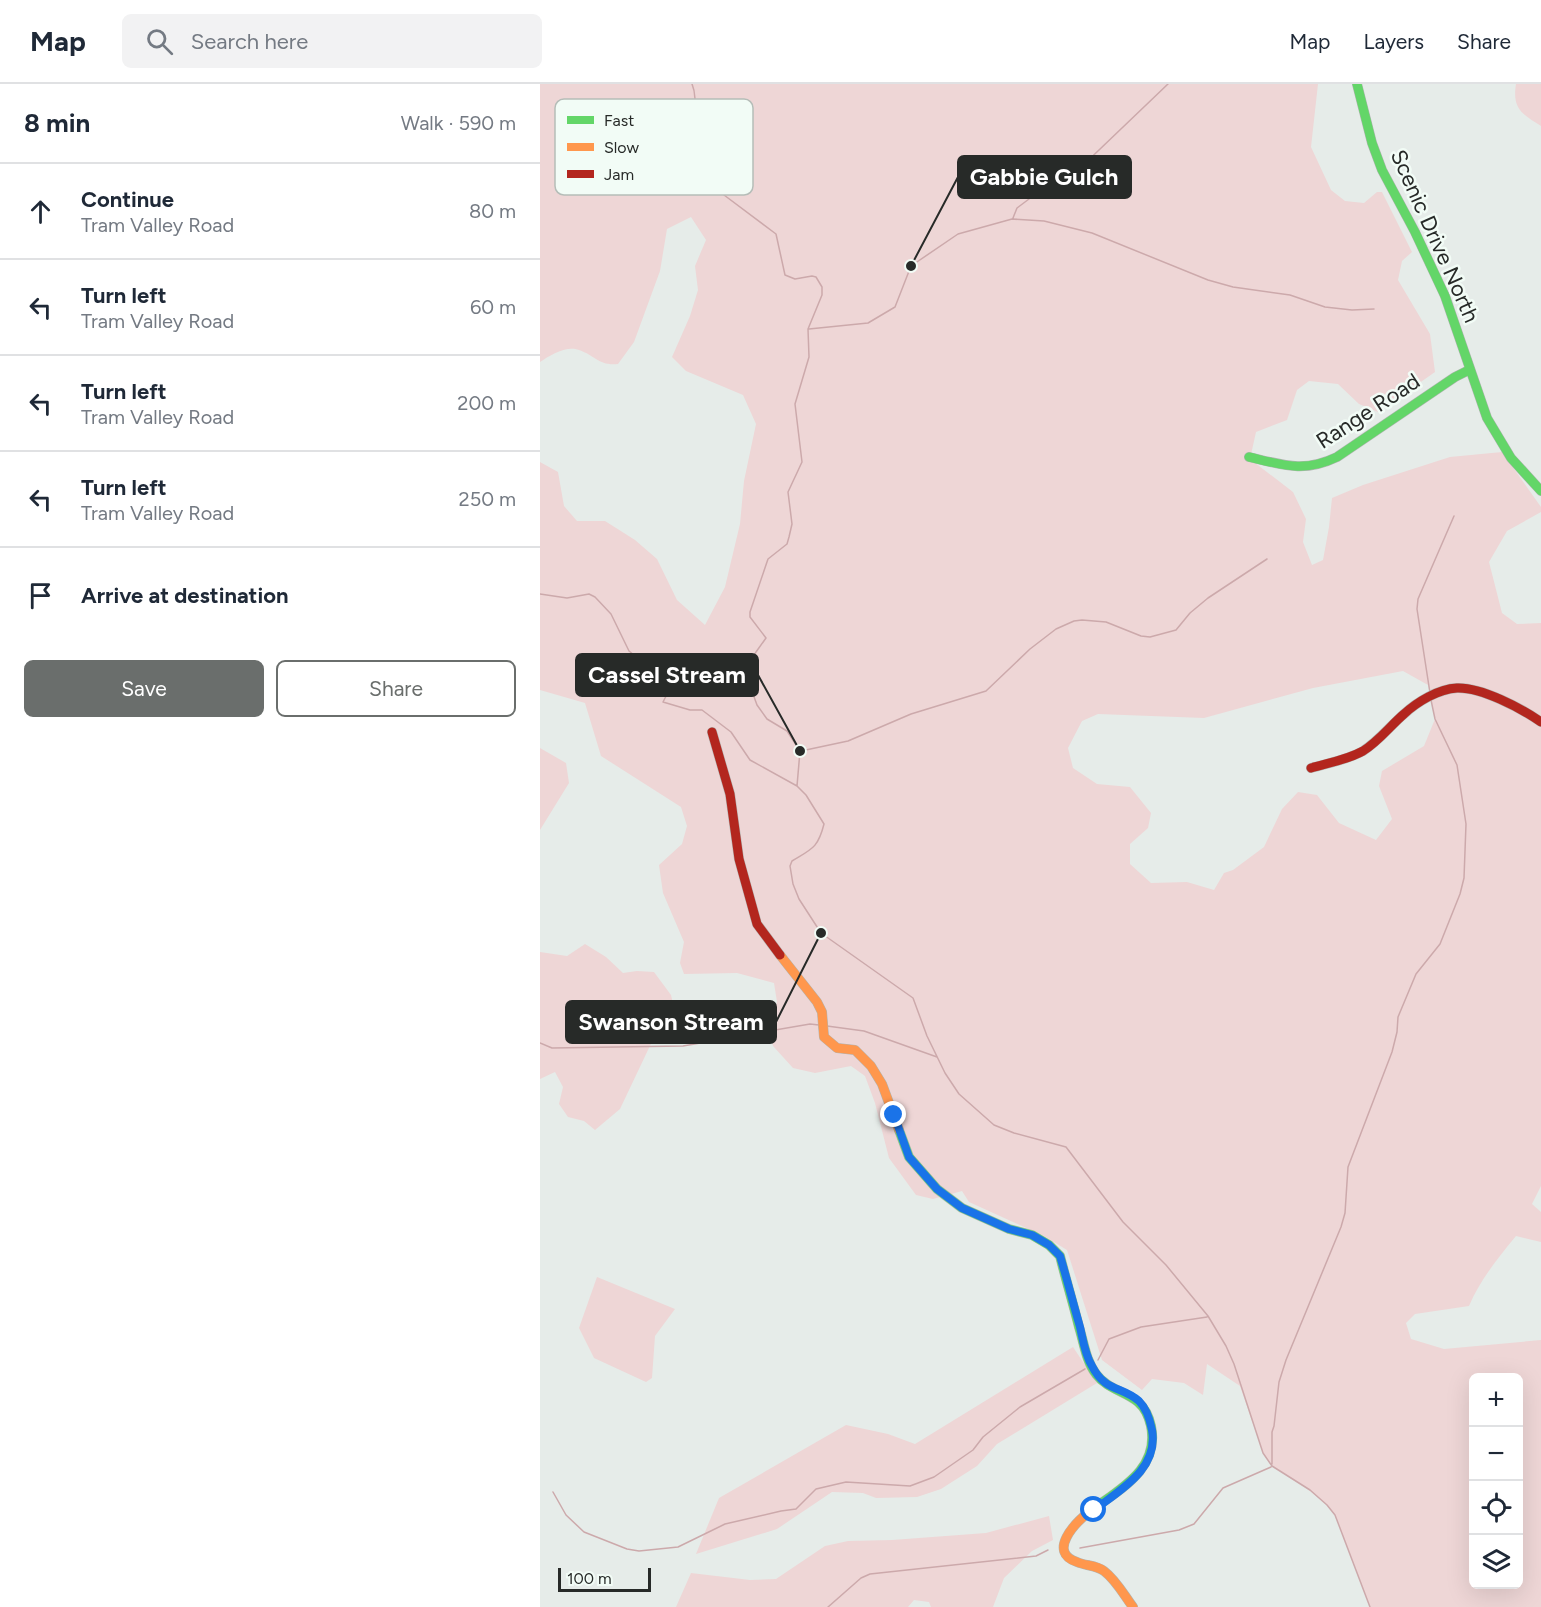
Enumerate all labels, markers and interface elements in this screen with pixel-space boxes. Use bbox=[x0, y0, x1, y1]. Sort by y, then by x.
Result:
search box bbox=[122, 14, 542, 68]
text: Map bbox=[30, 24, 86, 58]
icon: search bbox=[143, 25, 176, 58]
text: Search here bbox=[191, 28, 308, 55]
text: Map bbox=[1290, 29, 1330, 54]
text: Layers bbox=[1363, 29, 1424, 54]
text: Share bbox=[1457, 29, 1511, 54]
legend bbox=[555, 99, 753, 195]
text: 8 min bbox=[24, 107, 90, 139]
text: Walk · 590 m bbox=[401, 111, 516, 135]
text: Fast bbox=[604, 111, 634, 130]
text: Slow bbox=[604, 138, 639, 157]
street label: Scenic Drive North bbox=[1385, 145, 1485, 327]
callout: Gabbie Gulch bbox=[958, 156, 1131, 198]
text: Gabbie Gulch bbox=[970, 162, 1118, 191]
text: Jam bbox=[604, 165, 634, 184]
text: Continue bbox=[81, 186, 174, 213]
icon: ahead bbox=[24, 195, 57, 228]
text: 80 m bbox=[469, 199, 516, 223]
text: Tram Valley Road bbox=[81, 213, 234, 237]
text: Turn left bbox=[81, 282, 167, 309]
icon: left bbox=[24, 291, 57, 324]
text: 60 m bbox=[470, 295, 516, 319]
text: Tram Valley Road bbox=[81, 309, 234, 333]
street label: Range Road bbox=[1311, 367, 1425, 455]
text: Turn left bbox=[81, 378, 167, 405]
icon: left bbox=[24, 387, 57, 420]
text: 200 m bbox=[457, 391, 516, 415]
text: Tram Valley Road bbox=[81, 405, 234, 429]
text: Turn left bbox=[81, 474, 167, 501]
icon: left bbox=[24, 483, 57, 516]
text: 250 m bbox=[459, 487, 516, 511]
text: Tram Valley Road bbox=[81, 501, 234, 525]
icon: arrive bbox=[24, 579, 57, 612]
text: Arrive at destination bbox=[81, 582, 289, 609]
callout: Cassel Stream bbox=[576, 654, 758, 696]
button: Save bbox=[24, 660, 264, 717]
button: Share bbox=[276, 660, 516, 717]
text: Cassel Stream bbox=[588, 660, 746, 689]
callout: Swanson Stream bbox=[566, 1001, 776, 1043]
text: Swanson Stream bbox=[578, 1007, 764, 1036]
route end bbox=[880, 1101, 906, 1127]
map controls bbox=[1469, 1373, 1523, 1589]
button: + bbox=[1469, 1373, 1523, 1427]
button: − bbox=[1469, 1427, 1523, 1481]
button: locate bbox=[1469, 1481, 1523, 1535]
route start bbox=[1080, 1496, 1106, 1522]
button: layers bbox=[1469, 1535, 1523, 1589]
scale bar bbox=[558, 1565, 651, 1592]
text: 100 m bbox=[567, 1569, 612, 1588]

